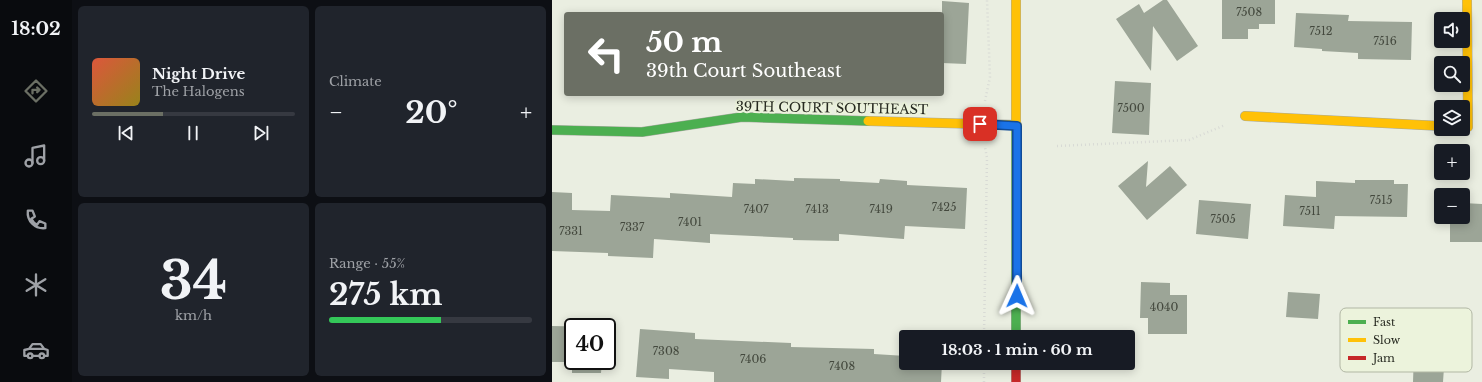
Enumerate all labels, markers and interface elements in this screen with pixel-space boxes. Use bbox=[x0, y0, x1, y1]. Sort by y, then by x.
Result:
house number: 7508 bbox=[1236, 5, 1262, 19]
map controls bbox=[1434, 12, 1470, 224]
button: sound bbox=[1434, 12, 1470, 48]
text: 18:02 bbox=[11, 18, 61, 40]
house number: 7512 bbox=[1309, 24, 1333, 38]
text: 50 m bbox=[646, 25, 722, 60]
icon: left bbox=[580, 28, 632, 80]
house number: 7516 bbox=[1373, 34, 1397, 48]
button: search bbox=[1434, 56, 1470, 92]
text: 39th Court Southeast bbox=[646, 60, 842, 82]
text: Night Drive bbox=[152, 64, 245, 83]
text: Climate bbox=[329, 73, 382, 90]
icon: directions bbox=[22, 77, 50, 105]
text: The Halogens bbox=[152, 83, 245, 100]
text: 20° bbox=[405, 94, 458, 131]
street label: 39TH COURT SOUTHEAST bbox=[736, 98, 929, 118]
text: − bbox=[329, 99, 343, 126]
text: + bbox=[520, 99, 532, 126]
button: layers bbox=[1434, 100, 1470, 136]
house number: 7500 bbox=[1117, 101, 1145, 115]
pin bbox=[963, 107, 997, 141]
icon: arrive bbox=[969, 113, 991, 135]
icon: previous bbox=[115, 122, 137, 144]
icon: pause bbox=[182, 122, 204, 144]
icon: next bbox=[250, 122, 272, 144]
icon: music bbox=[22, 142, 50, 170]
button: + bbox=[1434, 144, 1470, 180]
button: − bbox=[1434, 188, 1470, 224]
house number: 7515 bbox=[1370, 193, 1392, 207]
house number: 7425 bbox=[932, 200, 956, 214]
house number: 7407 bbox=[743, 202, 769, 216]
house number: 7413 bbox=[805, 202, 829, 216]
house number: 7419 bbox=[869, 202, 893, 216]
house number: 7511 bbox=[1299, 204, 1321, 218]
icon: phone bbox=[22, 206, 50, 234]
house number: 7505 bbox=[1210, 212, 1236, 226]
house number: 7401 bbox=[678, 215, 702, 229]
house number: 7337 bbox=[620, 220, 645, 234]
house number: 7331 bbox=[559, 224, 583, 238]
text: 34 bbox=[160, 249, 227, 313]
text: Range · 55% bbox=[329, 255, 405, 272]
icon: climate bbox=[22, 271, 50, 299]
position arrow bbox=[996, 275, 1038, 317]
text: 275 km bbox=[329, 276, 443, 313]
house number: 4040 bbox=[1150, 300, 1178, 314]
text: km/h bbox=[175, 307, 212, 324]
legend bbox=[1340, 308, 1472, 372]
text: Fast bbox=[1373, 315, 1396, 329]
speed limit sign: 40 bbox=[564, 318, 616, 370]
text: Slow bbox=[1373, 333, 1401, 347]
icon: car bbox=[22, 336, 50, 364]
text: 18:03 · 1 min · 60 m bbox=[941, 340, 1093, 359]
house number: 7308 bbox=[653, 344, 679, 358]
text: Jam bbox=[1371, 351, 1395, 365]
house number: 7406 bbox=[740, 352, 766, 366]
house number: 7408 bbox=[829, 359, 855, 373]

